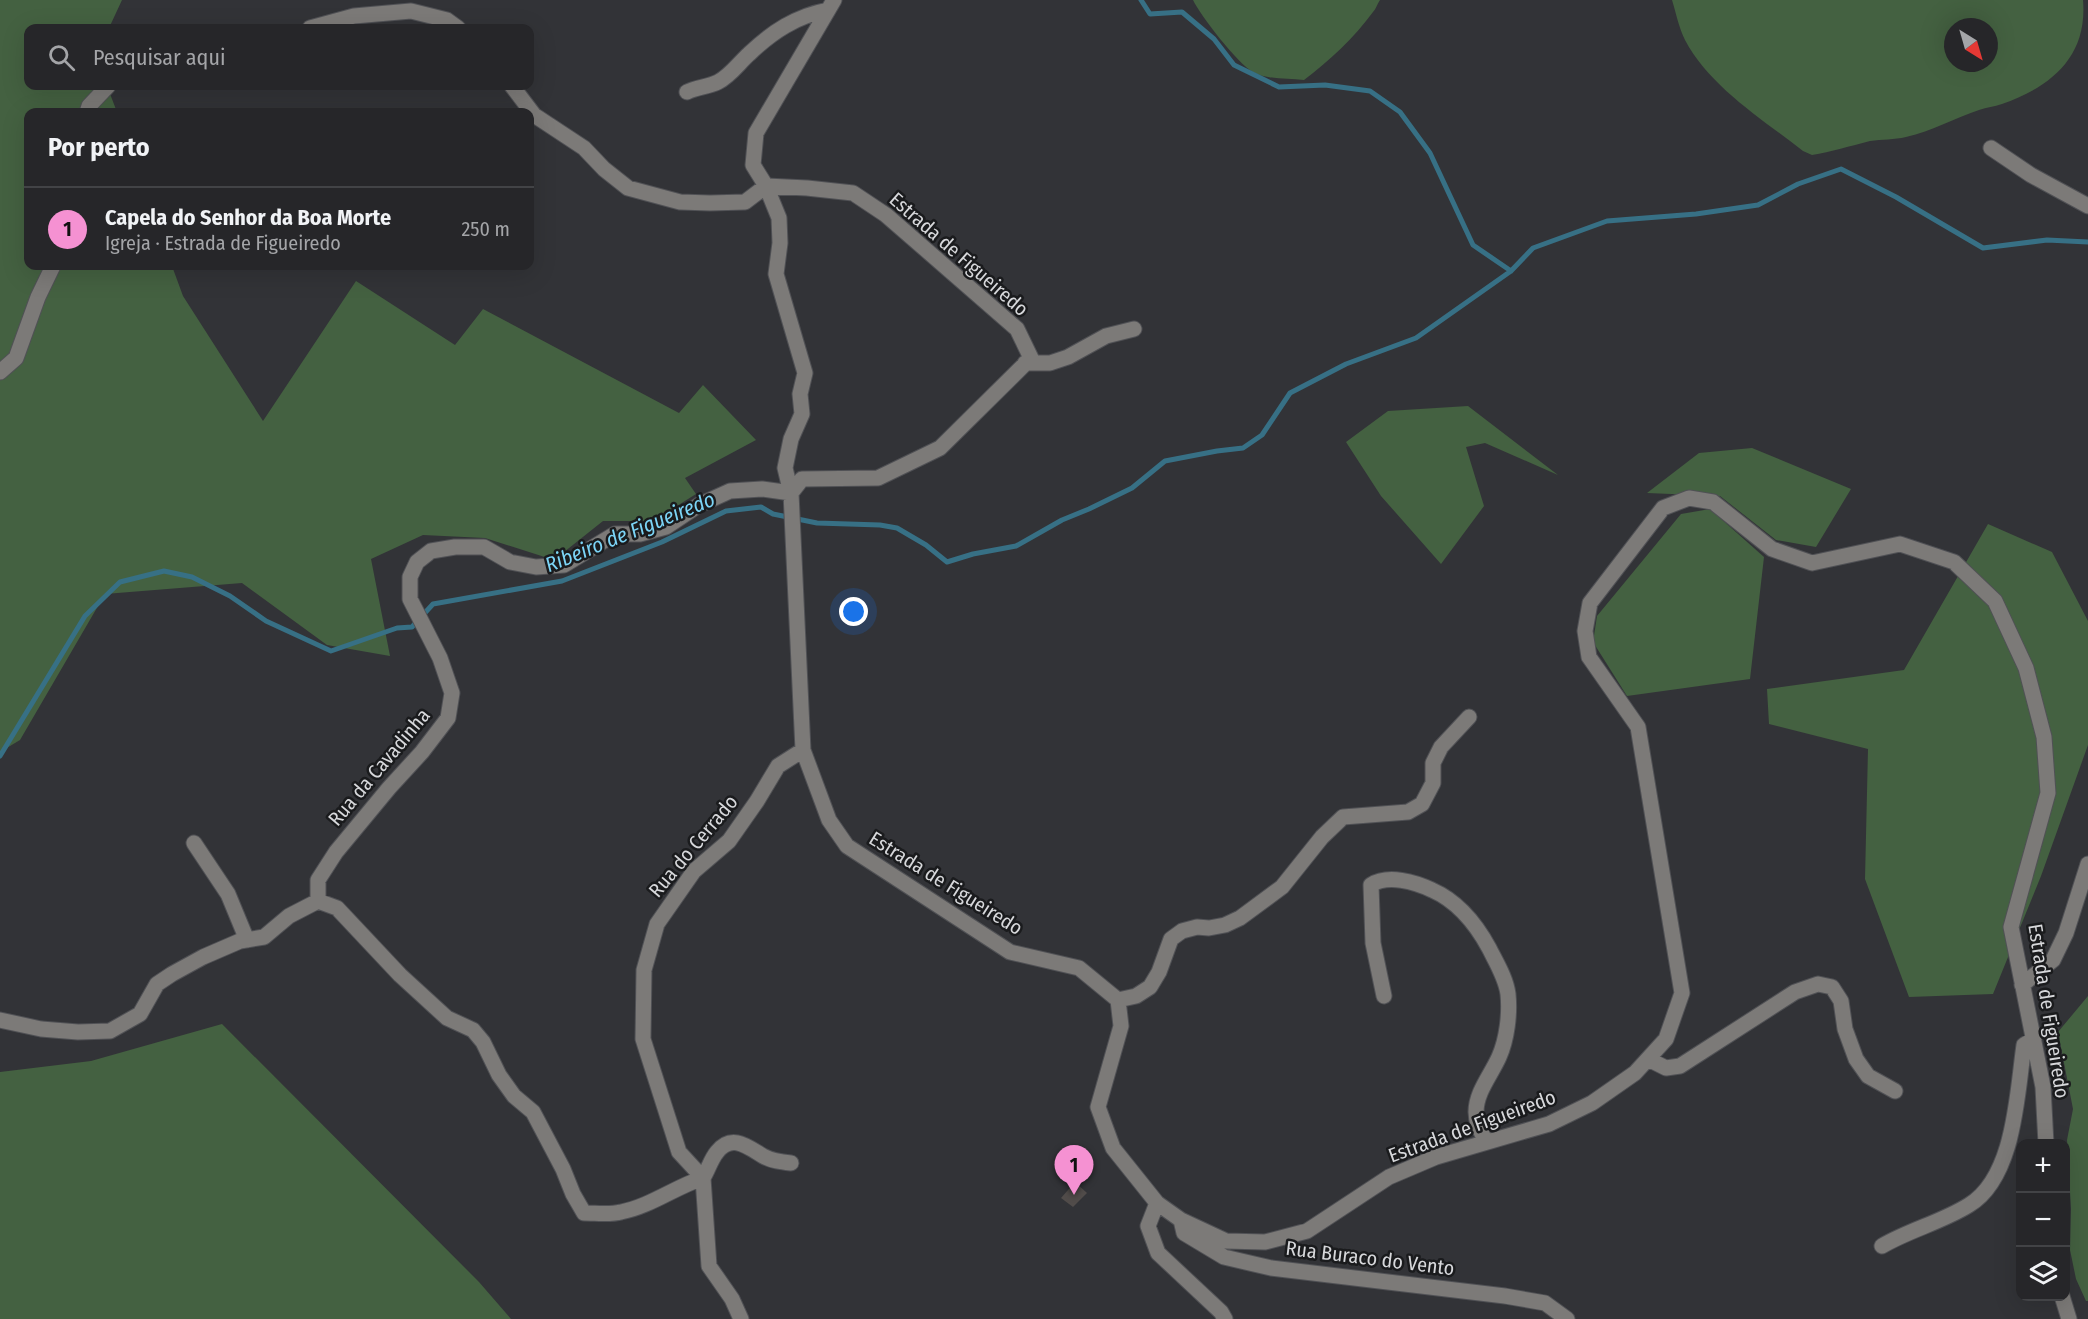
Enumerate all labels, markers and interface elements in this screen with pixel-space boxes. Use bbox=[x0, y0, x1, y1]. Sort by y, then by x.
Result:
north arrow bbox=[1944, 18, 1998, 72]
search box bbox=[24, 24, 534, 90]
icon: search bbox=[45, 41, 78, 74]
text: Pesquisar aqui bbox=[93, 44, 225, 71]
text: Por perto bbox=[48, 132, 150, 163]
street label: Estrada de Figueiredo bbox=[885, 187, 1033, 321]
text: Capela do Senhor da Boa Morte bbox=[105, 204, 391, 231]
text: 1 bbox=[63, 217, 72, 241]
text: 250 m bbox=[462, 217, 510, 241]
text: Igreja · Estrada de Figueiredo bbox=[105, 231, 341, 255]
water label: Ribeiro de Figueiredo bbox=[541, 486, 719, 578]
your location bbox=[839, 597, 868, 626]
street label: Rua da Cavadinha bbox=[323, 704, 435, 830]
street label: Rua do Cerrado bbox=[643, 790, 743, 902]
street label: Estrada de Figueiredo bbox=[865, 826, 1027, 940]
street label: Estrada de Figueiredo bbox=[2023, 922, 2075, 1100]
street label: Estrada de Figueiredo bbox=[1385, 1085, 1559, 1167]
map controls bbox=[2016, 1139, 2070, 1301]
button: + bbox=[2016, 1139, 2070, 1193]
pin: 1 bbox=[1054, 1146, 1094, 1195]
button: − bbox=[2016, 1193, 2070, 1247]
street label: Rua Buraco do Vento bbox=[1284, 1236, 1456, 1280]
button: layers bbox=[2016, 1247, 2070, 1301]

